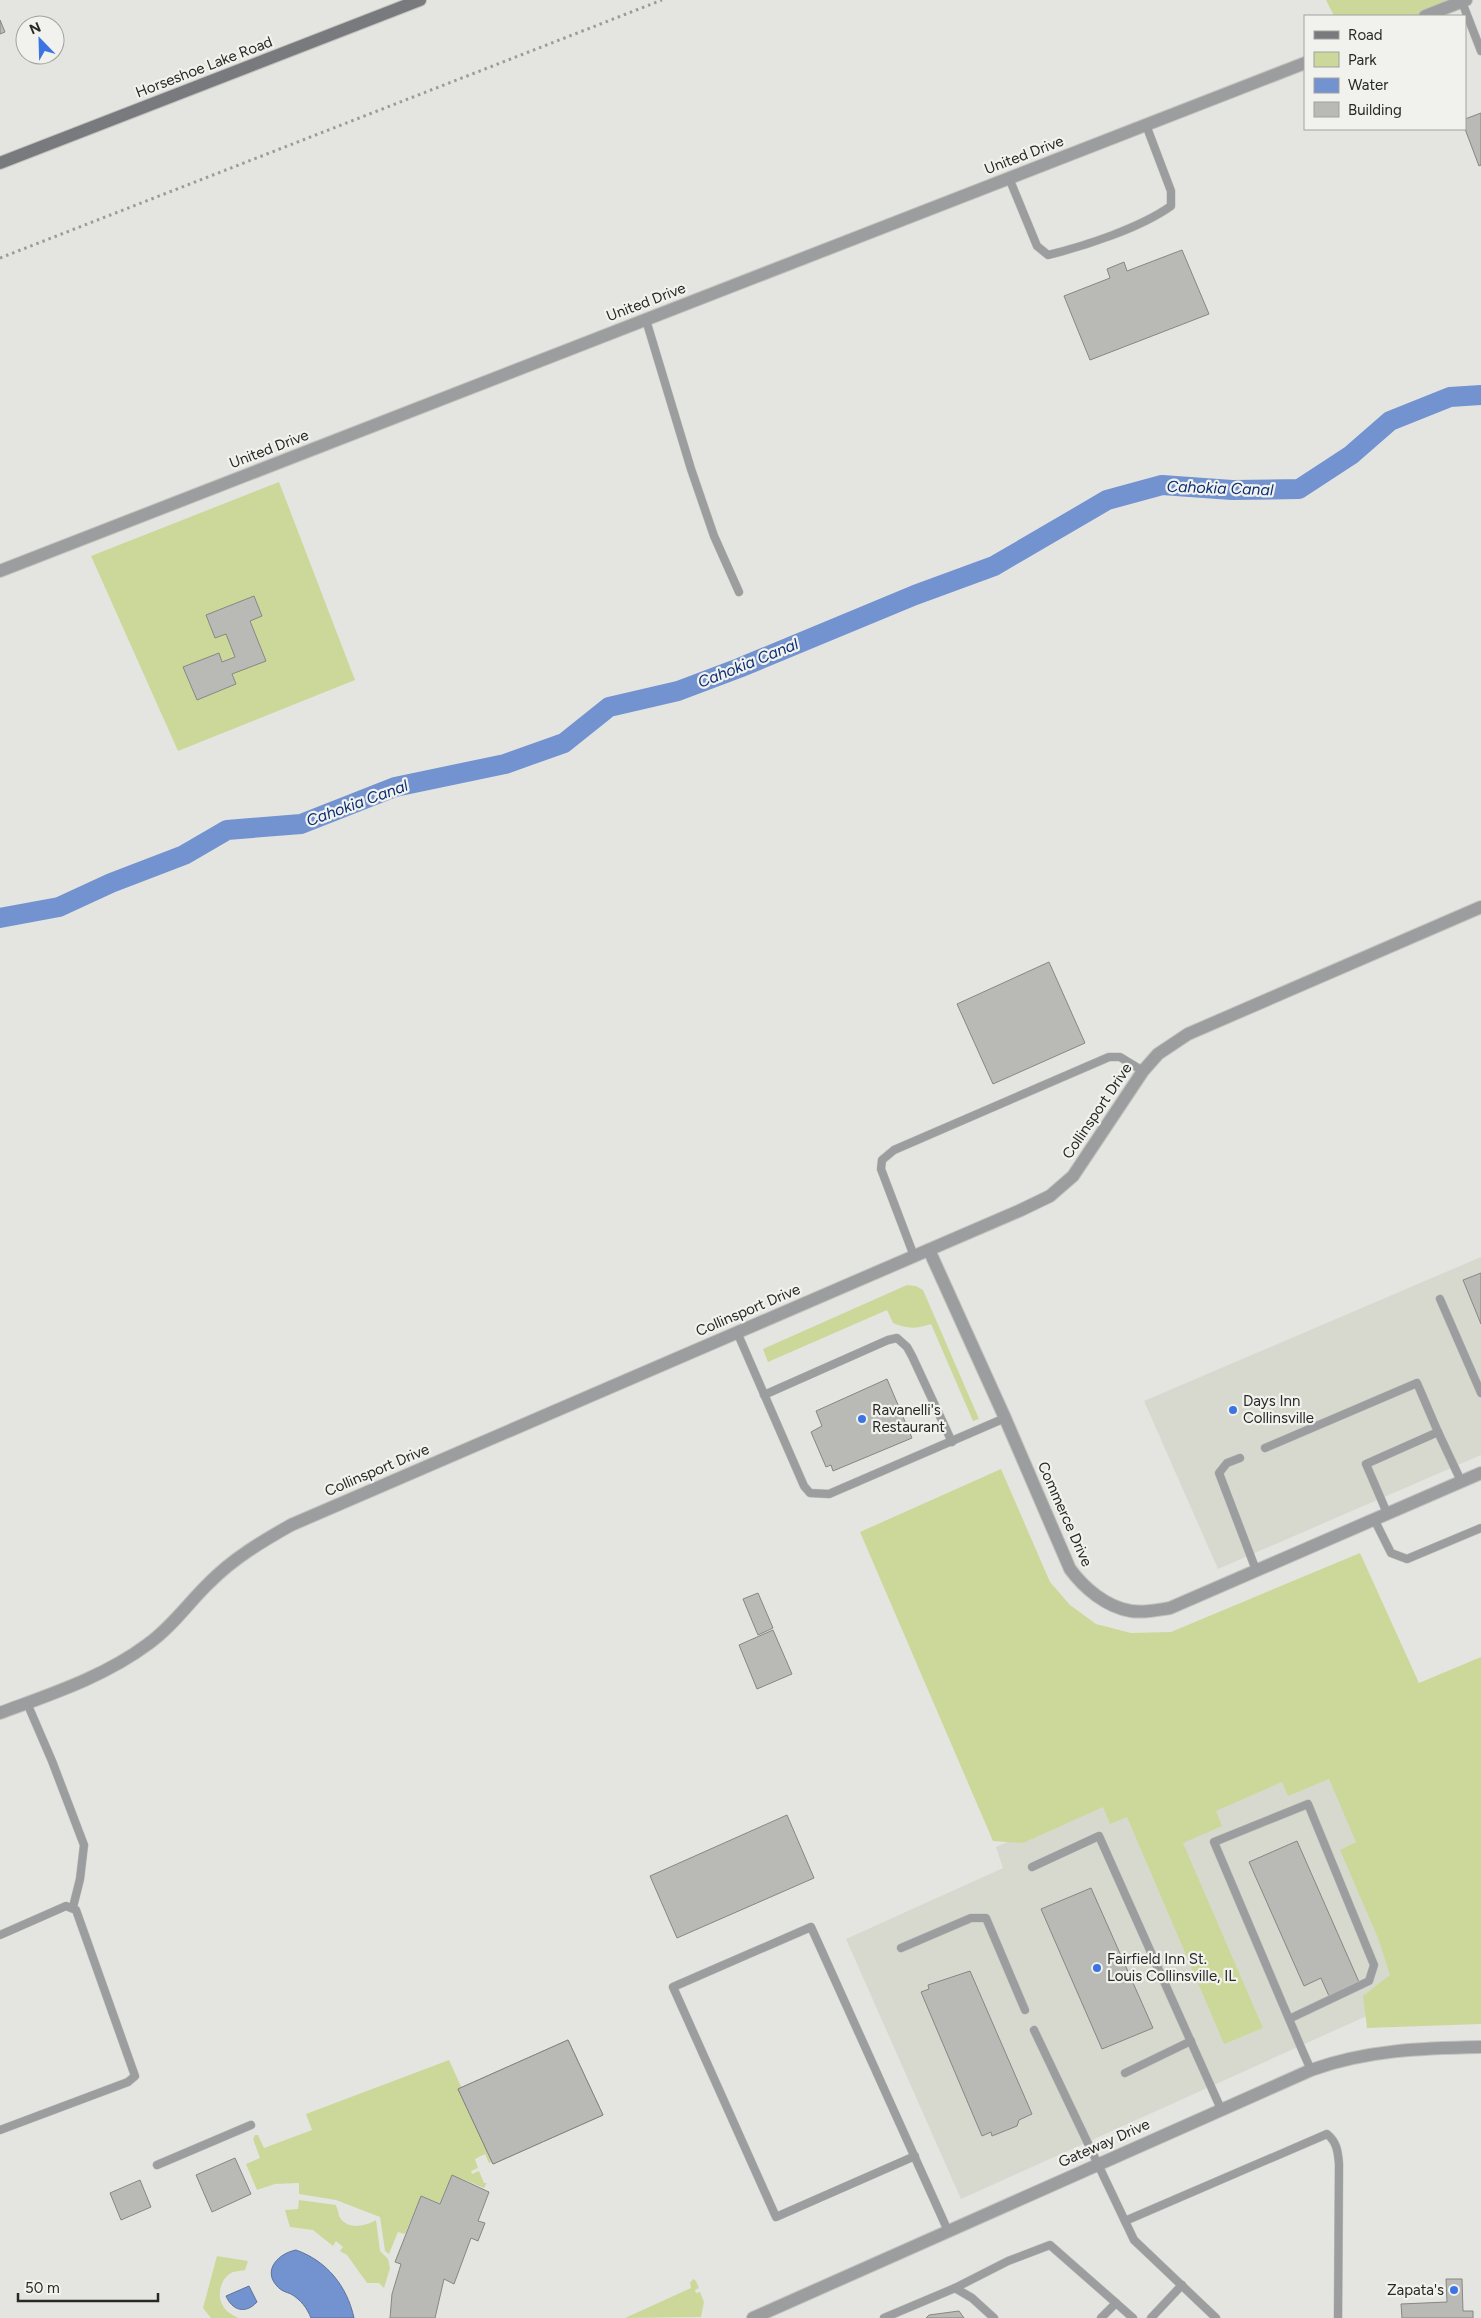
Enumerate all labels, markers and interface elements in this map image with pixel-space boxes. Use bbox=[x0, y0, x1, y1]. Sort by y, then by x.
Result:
north arrow bbox=[15, 15, 65, 65]
legend bbox=[1304, 15, 1466, 130]
text: N bbox=[27, 19, 43, 38]
text: Road bbox=[1348, 26, 1383, 44]
street label: Horseshoe Lake Road bbox=[133, 33, 275, 101]
text: Park bbox=[1348, 51, 1377, 69]
text: Water bbox=[1348, 76, 1388, 94]
text: Building bbox=[1348, 101, 1402, 119]
street label: United Drive bbox=[982, 132, 1066, 178]
street label: United Drive bbox=[604, 279, 688, 325]
street label: United Drive bbox=[227, 426, 311, 472]
water label: Cahokia Canal bbox=[1166, 477, 1274, 499]
water label: Cahokia Canal bbox=[695, 634, 801, 692]
water label: Cahokia Canal bbox=[304, 776, 411, 830]
street label: Collinsport Drive bbox=[1058, 1060, 1136, 1162]
street label: Collinsport Drive bbox=[693, 1280, 803, 1340]
place label: Days Inn Collinsville bbox=[1243, 1392, 1314, 1427]
place label: Ravanelli's Restaurant bbox=[872, 1401, 945, 1436]
marker: Days Inn Collinsville bbox=[1227, 1404, 1239, 1416]
marker: Ravanelli's Restaurant bbox=[856, 1413, 868, 1425]
street label: Collinsport Drive bbox=[322, 1440, 432, 1500]
street label: Commerce Drive bbox=[1034, 1459, 1096, 1569]
place label: Fairfield Inn St. Louis Collinsville, IL bbox=[1107, 1950, 1236, 1985]
marker: Fairfield Inn St. Louis Collinsville, IL bbox=[1091, 1962, 1103, 1974]
street label: Gateway Drive bbox=[1056, 2115, 1152, 2171]
scale bar bbox=[18, 2270, 158, 2302]
text: 50 m bbox=[25, 2279, 60, 2297]
place label: Zapata's bbox=[1387, 2281, 1444, 2299]
marker: Zapata's bbox=[1448, 2284, 1460, 2296]

